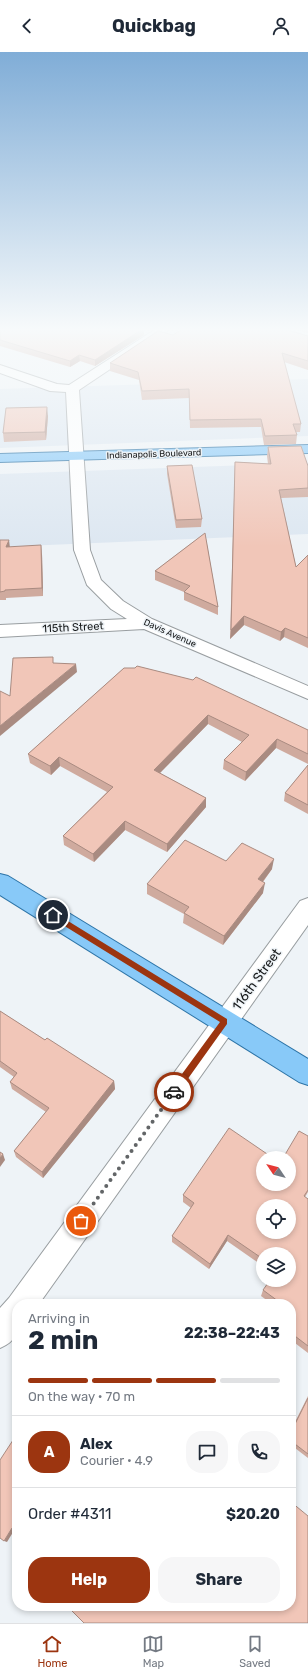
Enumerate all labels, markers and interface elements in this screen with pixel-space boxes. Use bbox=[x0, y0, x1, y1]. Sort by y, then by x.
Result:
icon: back bbox=[16, 15, 38, 37]
text: Quickbag bbox=[112, 15, 196, 37]
icon: person bbox=[270, 15, 292, 37]
street label: Indianapolis Boulevard bbox=[107, 447, 201, 461]
street label: Davis Avenue bbox=[142, 617, 198, 649]
street label: 115th Street bbox=[42, 619, 105, 636]
pin bbox=[36, 898, 70, 932]
icon: home bbox=[42, 904, 64, 926]
street label: 116th Street bbox=[229, 945, 284, 1013]
courier bbox=[154, 1072, 194, 1112]
icon: car bbox=[163, 1081, 185, 1103]
north arrow bbox=[256, 1151, 296, 1191]
map controls bbox=[256, 1151, 296, 1287]
button: locate bbox=[256, 1199, 296, 1239]
pin bbox=[64, 1204, 98, 1238]
icon: bag bbox=[70, 1210, 92, 1232]
button: layers bbox=[256, 1247, 296, 1287]
text: Arriving in bbox=[28, 1311, 90, 1326]
text: 22:38–22:43 bbox=[184, 1324, 280, 1342]
text: 2 min bbox=[28, 1325, 98, 1356]
text: On the way · 70 m bbox=[28, 1389, 135, 1404]
button: chat bbox=[186, 1431, 228, 1473]
button: phone bbox=[238, 1431, 280, 1473]
text: Alex bbox=[80, 1435, 113, 1453]
text: A bbox=[44, 1443, 54, 1461]
text: Courier · 4.9 bbox=[80, 1453, 153, 1468]
text: Order #4311 bbox=[28, 1505, 111, 1523]
text: $20.20 bbox=[226, 1505, 280, 1523]
button: Help bbox=[28, 1557, 150, 1603]
button: Share bbox=[158, 1557, 280, 1603]
tab: Home bbox=[37, 1633, 68, 1670]
tab: Map bbox=[142, 1633, 164, 1670]
tab: Saved bbox=[239, 1633, 271, 1670]

